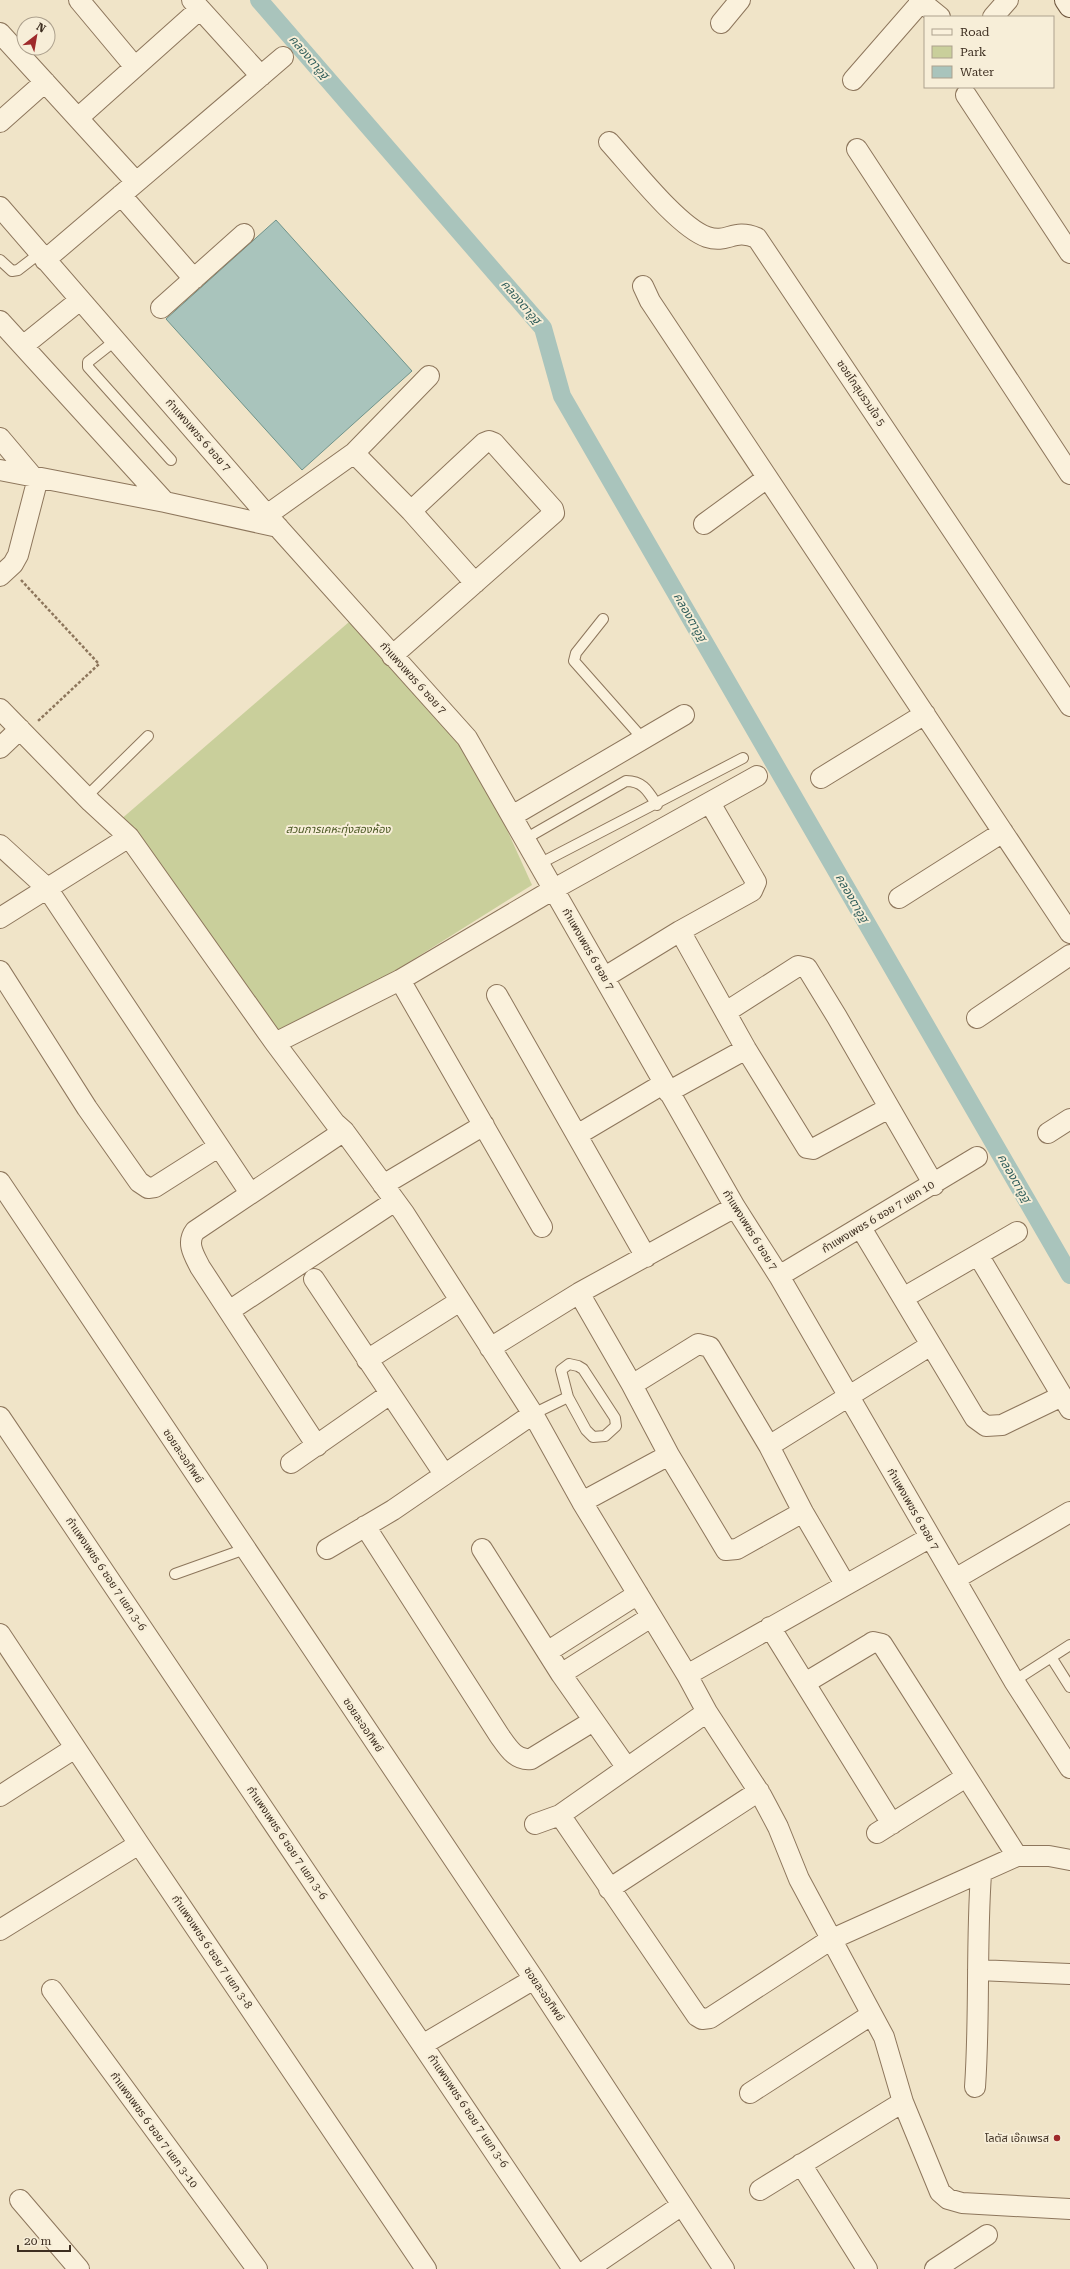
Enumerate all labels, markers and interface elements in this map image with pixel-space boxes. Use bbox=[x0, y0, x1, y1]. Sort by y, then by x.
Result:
north arrow bbox=[16, 16, 56, 56]
legend bbox=[924, 16, 1054, 88]
text: N bbox=[34, 20, 48, 36]
text: Road bbox=[960, 25, 990, 39]
water label: คลองตาอูฐ bbox=[285, 32, 333, 84]
text: Park bbox=[960, 45, 987, 59]
text: Water bbox=[960, 65, 994, 79]
water label: คลองตาอูฐ bbox=[497, 277, 545, 329]
street label: ซอยโกสุมรวมใจ 5 bbox=[834, 357, 888, 429]
street label: กำแพงเพชร 6 ซอย 7 bbox=[163, 396, 233, 474]
water label: คลองตาอูฐ bbox=[670, 590, 710, 645]
street label: กำแพงเพชร 6 ซอย 7 bbox=[377, 639, 449, 717]
park label: สวนการเคหะทุ่งสองห้อง bbox=[286, 823, 391, 836]
water label: คลองตาอูฐ bbox=[832, 871, 872, 926]
street label: กำแพงเพชร 6 ซอย 7 bbox=[559, 906, 617, 992]
water label: คลองตาอูฐ bbox=[994, 1151, 1034, 1206]
street label: กำแพงเพชร 6 ซอย 7 แยก 10 bbox=[819, 1178, 937, 1256]
street label: กำแพงเพชร 6 ซอย 7 bbox=[720, 1187, 780, 1273]
street label: ซอยละออทิพย์ bbox=[160, 1426, 206, 1486]
street label: กำแพงเพชร 6 ซอย 7 bbox=[884, 1466, 942, 1552]
street label: กำแพงเพชร 6 ซอย 7 แยก 3-6 bbox=[63, 1515, 149, 1633]
street label: ซอยละออทิพย์ bbox=[340, 1695, 386, 1755]
street label: กำแพงเพชร 6 ซอย 7 แยก 3-6 bbox=[244, 1784, 330, 1902]
street label: กำแพงเพชร 6 ซอย 7 แยก 3-8 bbox=[169, 1893, 255, 2011]
street label: ซอยละออทิพย์ bbox=[521, 1964, 567, 2024]
street label: กำแพงเพชร 6 ซอย 7 แยก 3-6 bbox=[425, 2052, 511, 2170]
street label: กำแพงเพชร 6 ซอย 7 แยก 3-10 bbox=[107, 2069, 201, 2191]
place label: โลตัส เอ๊กเพรส bbox=[985, 2132, 1049, 2145]
marker: โลตัส เอ๊กเพรส bbox=[1052, 2133, 1062, 2143]
scale bar bbox=[18, 2227, 70, 2253]
text: 20 m bbox=[24, 2234, 51, 2248]

